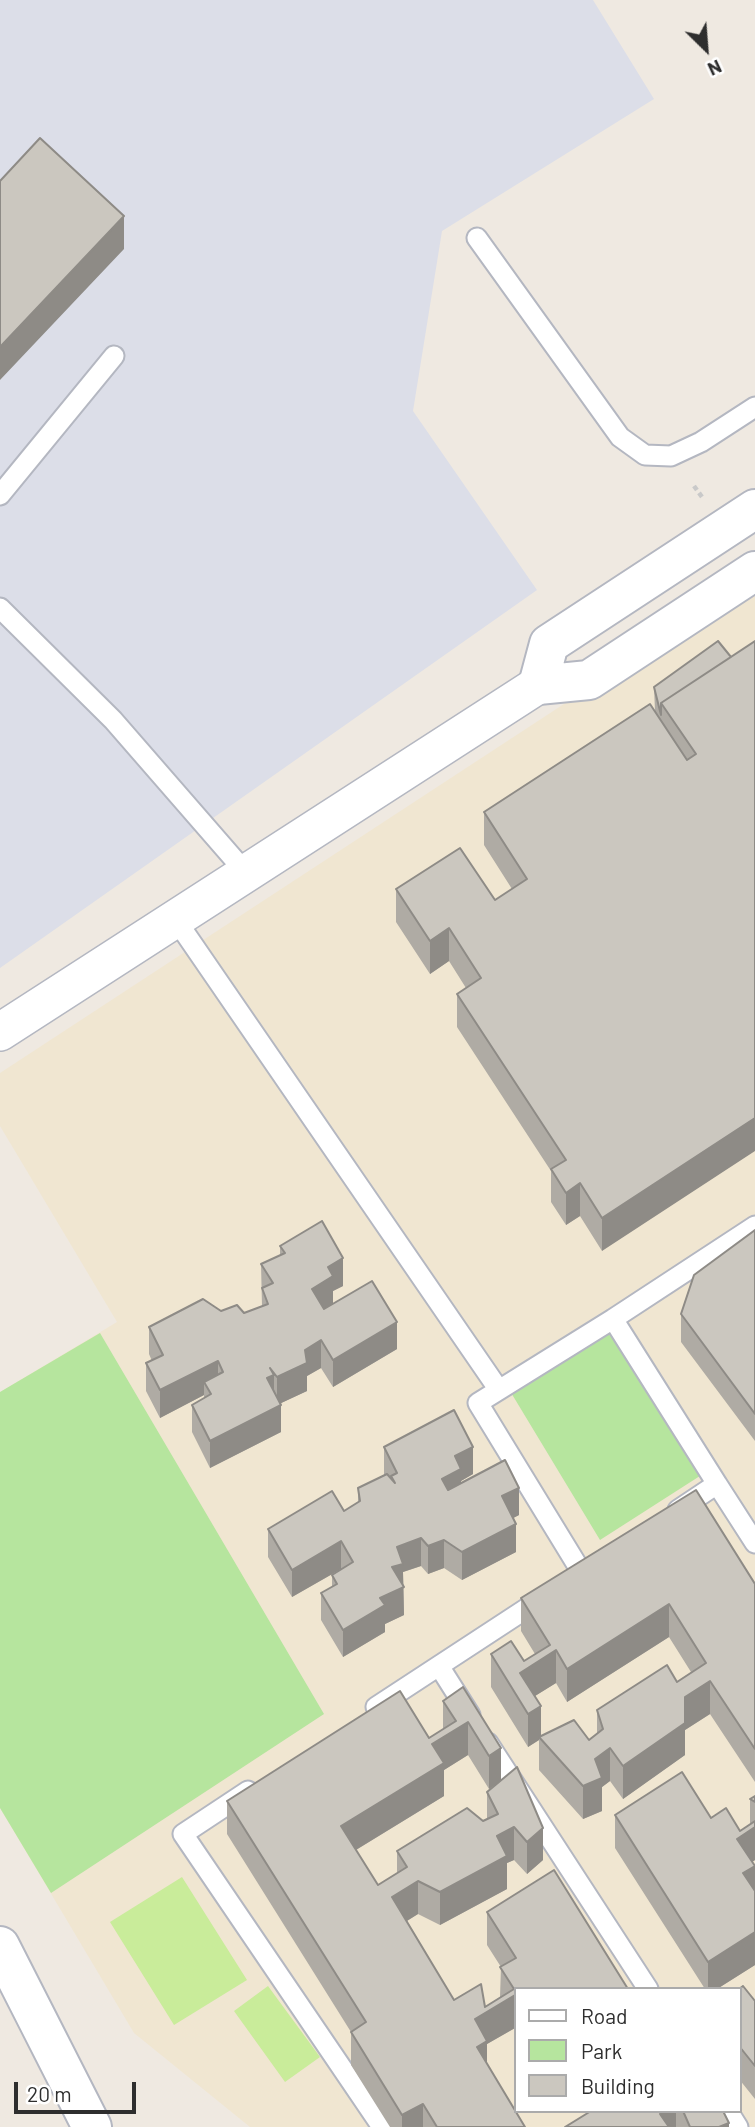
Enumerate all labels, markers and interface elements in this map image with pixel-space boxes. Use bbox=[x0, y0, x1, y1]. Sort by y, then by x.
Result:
north arrow bbox=[671, 14, 741, 84]
text: N bbox=[705, 55, 726, 82]
legend bbox=[514, 1987, 741, 2113]
text: Road bbox=[581, 2003, 627, 2028]
text: Park bbox=[581, 2038, 622, 2063]
scale bar bbox=[18, 2068, 140, 2112]
text: Building bbox=[581, 2073, 655, 2098]
text: 20 m bbox=[27, 2081, 72, 2106]

